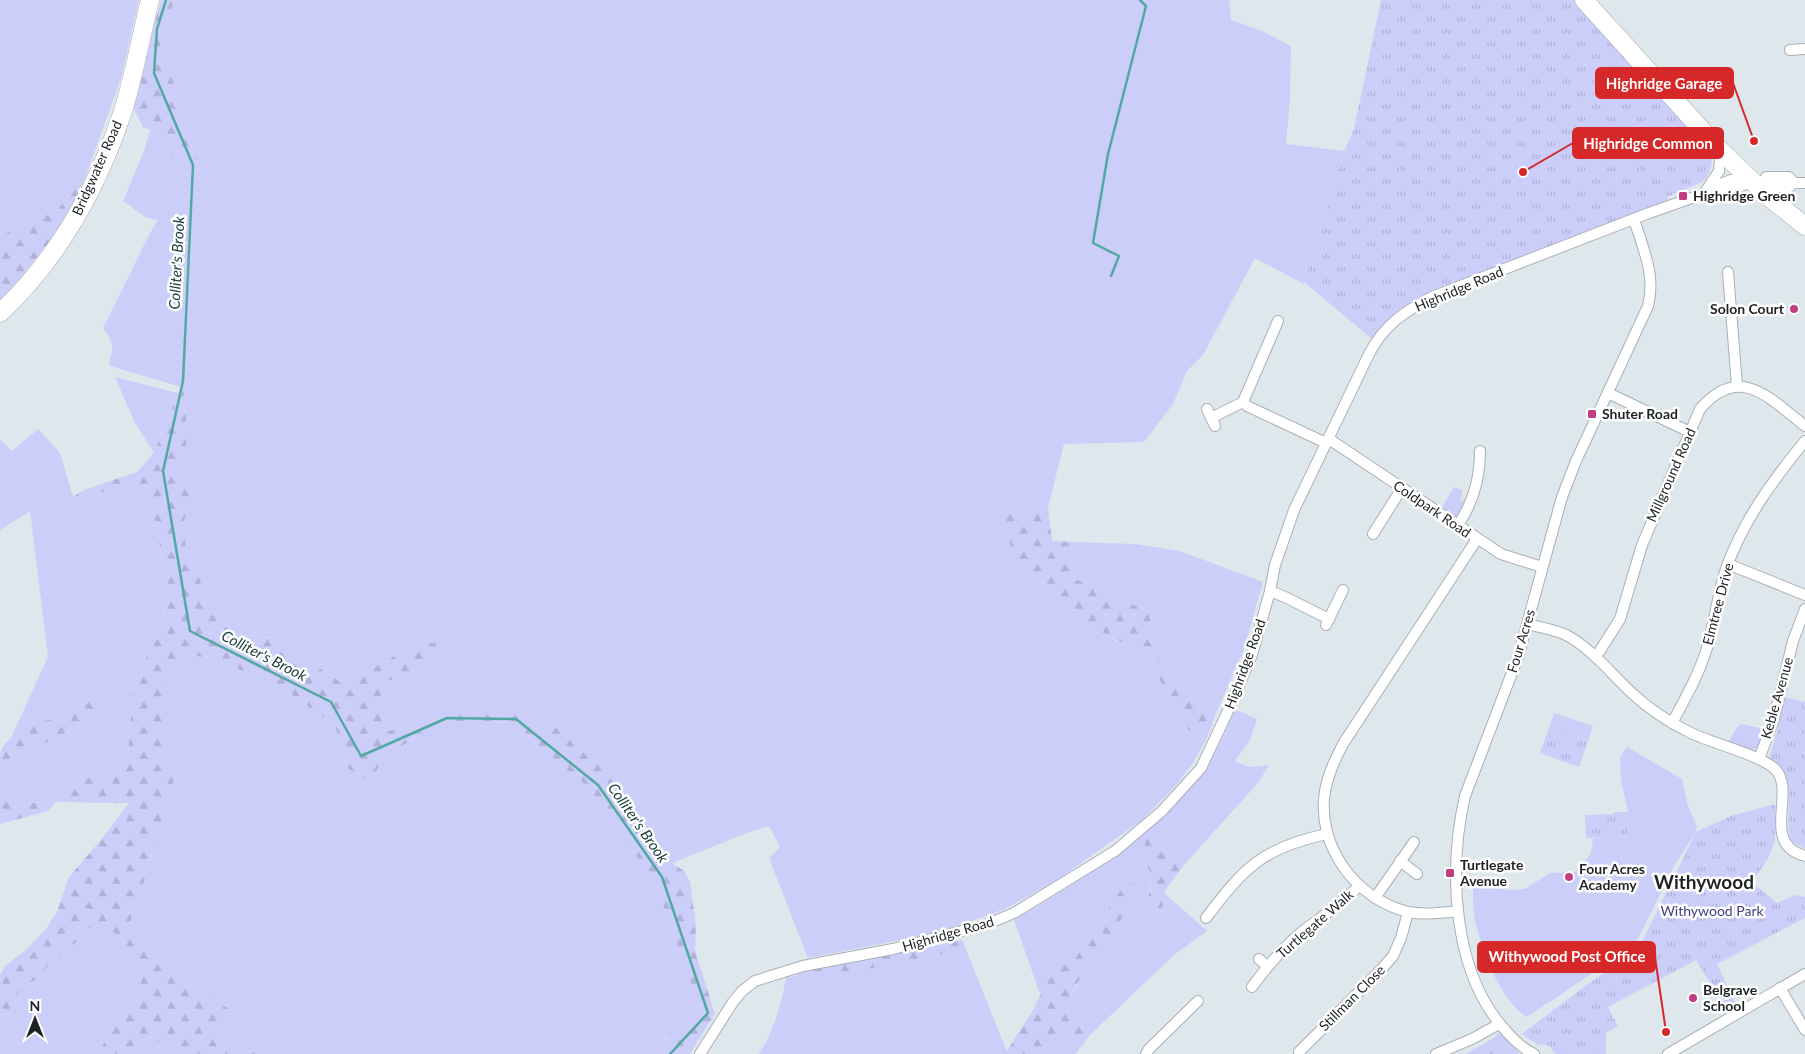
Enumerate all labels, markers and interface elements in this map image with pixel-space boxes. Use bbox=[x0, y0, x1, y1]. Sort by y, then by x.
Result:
callout: Highridge Garage bbox=[1596, 68, 1733, 98]
text: Highridge Garage bbox=[1606, 74, 1722, 92]
street label: Bridgwater Road bbox=[68, 118, 125, 218]
callout: Highridge Common bbox=[1573, 128, 1723, 158]
text: Highridge Common bbox=[1583, 134, 1713, 152]
place label: Highridge Green bbox=[1693, 187, 1795, 204]
marker: Highridge Green bbox=[1677, 190, 1689, 202]
water label: Colliter's Brook bbox=[165, 215, 187, 310]
street label: Highridge Road bbox=[1412, 262, 1506, 315]
place label: Solon Court bbox=[1710, 300, 1785, 317]
marker: Solon Court bbox=[1788, 303, 1800, 315]
place label: Shuter Road bbox=[1602, 405, 1678, 422]
marker: Shuter Road bbox=[1586, 408, 1598, 420]
street label: Millground Road bbox=[1642, 425, 1699, 524]
street label: Coldpark Road bbox=[1390, 476, 1474, 541]
street label: Elmtree Drive bbox=[1698, 561, 1737, 647]
street label: Four Acres bbox=[1503, 607, 1538, 675]
street label: Highridge Road bbox=[1220, 617, 1269, 711]
water label: Colliter's Brook bbox=[219, 626, 311, 685]
street label: Keble Avenue bbox=[1757, 655, 1796, 741]
water label: Colliter's Brook bbox=[605, 779, 673, 867]
place label: Turtlegate Avenue bbox=[1459, 856, 1524, 889]
place label: Four Acres Academy bbox=[1578, 860, 1645, 893]
marker: Turtlegate Avenue bbox=[1444, 867, 1456, 879]
district label: Withywood bbox=[1654, 870, 1754, 893]
marker: Four Acres Academy bbox=[1563, 871, 1575, 883]
street label: Turtlegate Walk bbox=[1273, 885, 1357, 962]
park label: Withywood Park bbox=[1660, 902, 1764, 919]
street label: Highridge Road bbox=[900, 912, 996, 955]
callout: Withywood Post Office bbox=[1478, 942, 1655, 972]
text: Withywood Post Office bbox=[1489, 947, 1645, 965]
street label: Stillman Close bbox=[1315, 961, 1388, 1034]
place label: Belgrave School bbox=[1703, 981, 1758, 1014]
marker: Belgrave School bbox=[1687, 992, 1699, 1004]
north arrow bbox=[10, 994, 60, 1044]
text: N bbox=[30, 997, 40, 1014]

